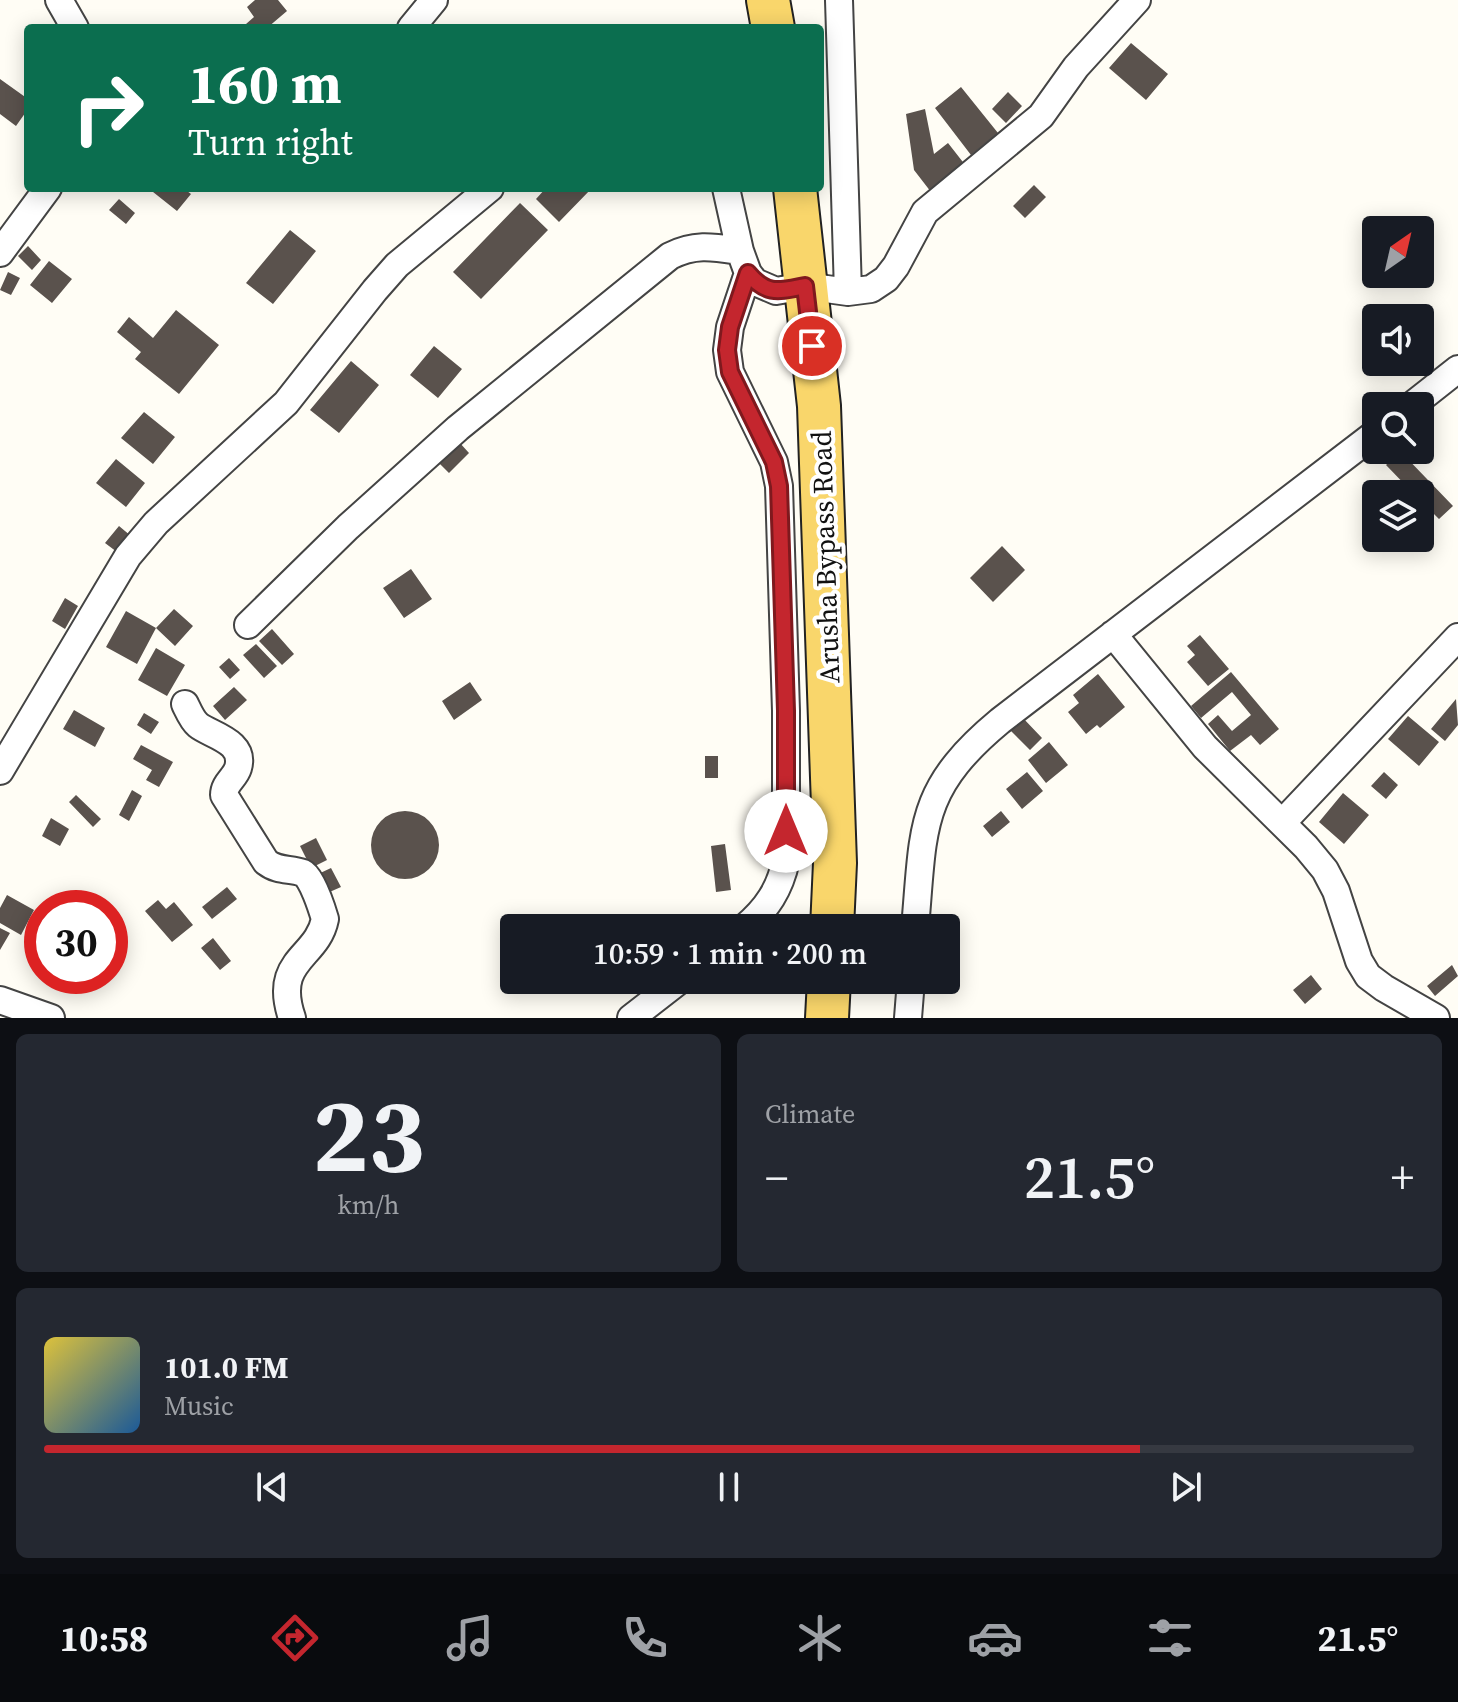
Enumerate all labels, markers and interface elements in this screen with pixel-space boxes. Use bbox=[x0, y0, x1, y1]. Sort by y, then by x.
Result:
text: 160 m bbox=[188, 45, 342, 122]
icon: right bbox=[56, 56, 160, 160]
text: Turn right bbox=[188, 118, 353, 167]
north arrow bbox=[1362, 216, 1434, 288]
map controls bbox=[1362, 216, 1434, 552]
button: sound bbox=[1362, 304, 1434, 376]
pin bbox=[778, 312, 846, 380]
icon: arrive bbox=[790, 324, 834, 368]
button: search bbox=[1362, 392, 1434, 464]
street label: Arusha Bypass Road bbox=[802, 430, 848, 684]
button: layers bbox=[1362, 480, 1434, 552]
position arrow bbox=[744, 789, 828, 873]
speed limit sign: 30 bbox=[24, 890, 128, 994]
text: 10:59 · 1 min · 200 m bbox=[593, 933, 867, 974]
text: 23 bbox=[312, 1063, 425, 1206]
text: Climate bbox=[765, 1096, 855, 1132]
text: 21.5° bbox=[1024, 1136, 1155, 1218]
text: − bbox=[765, 1147, 788, 1208]
text: + bbox=[1391, 1147, 1414, 1208]
text: km/h bbox=[338, 1187, 399, 1223]
text: 101.0 FM bbox=[164, 1347, 289, 1388]
text: Music bbox=[164, 1388, 234, 1424]
icon: previous bbox=[250, 1465, 294, 1509]
icon: pause bbox=[707, 1465, 751, 1509]
icon: next bbox=[1164, 1465, 1208, 1509]
icon: directions bbox=[267, 1610, 323, 1666]
icon: music bbox=[442, 1610, 498, 1666]
icon: phone bbox=[617, 1610, 673, 1666]
icon: climate bbox=[792, 1610, 848, 1666]
icon: car bbox=[967, 1610, 1023, 1666]
icon: filters bbox=[1142, 1610, 1198, 1666]
text: 10:58 bbox=[59, 1614, 148, 1663]
text: 21.5° bbox=[1317, 1614, 1398, 1663]

